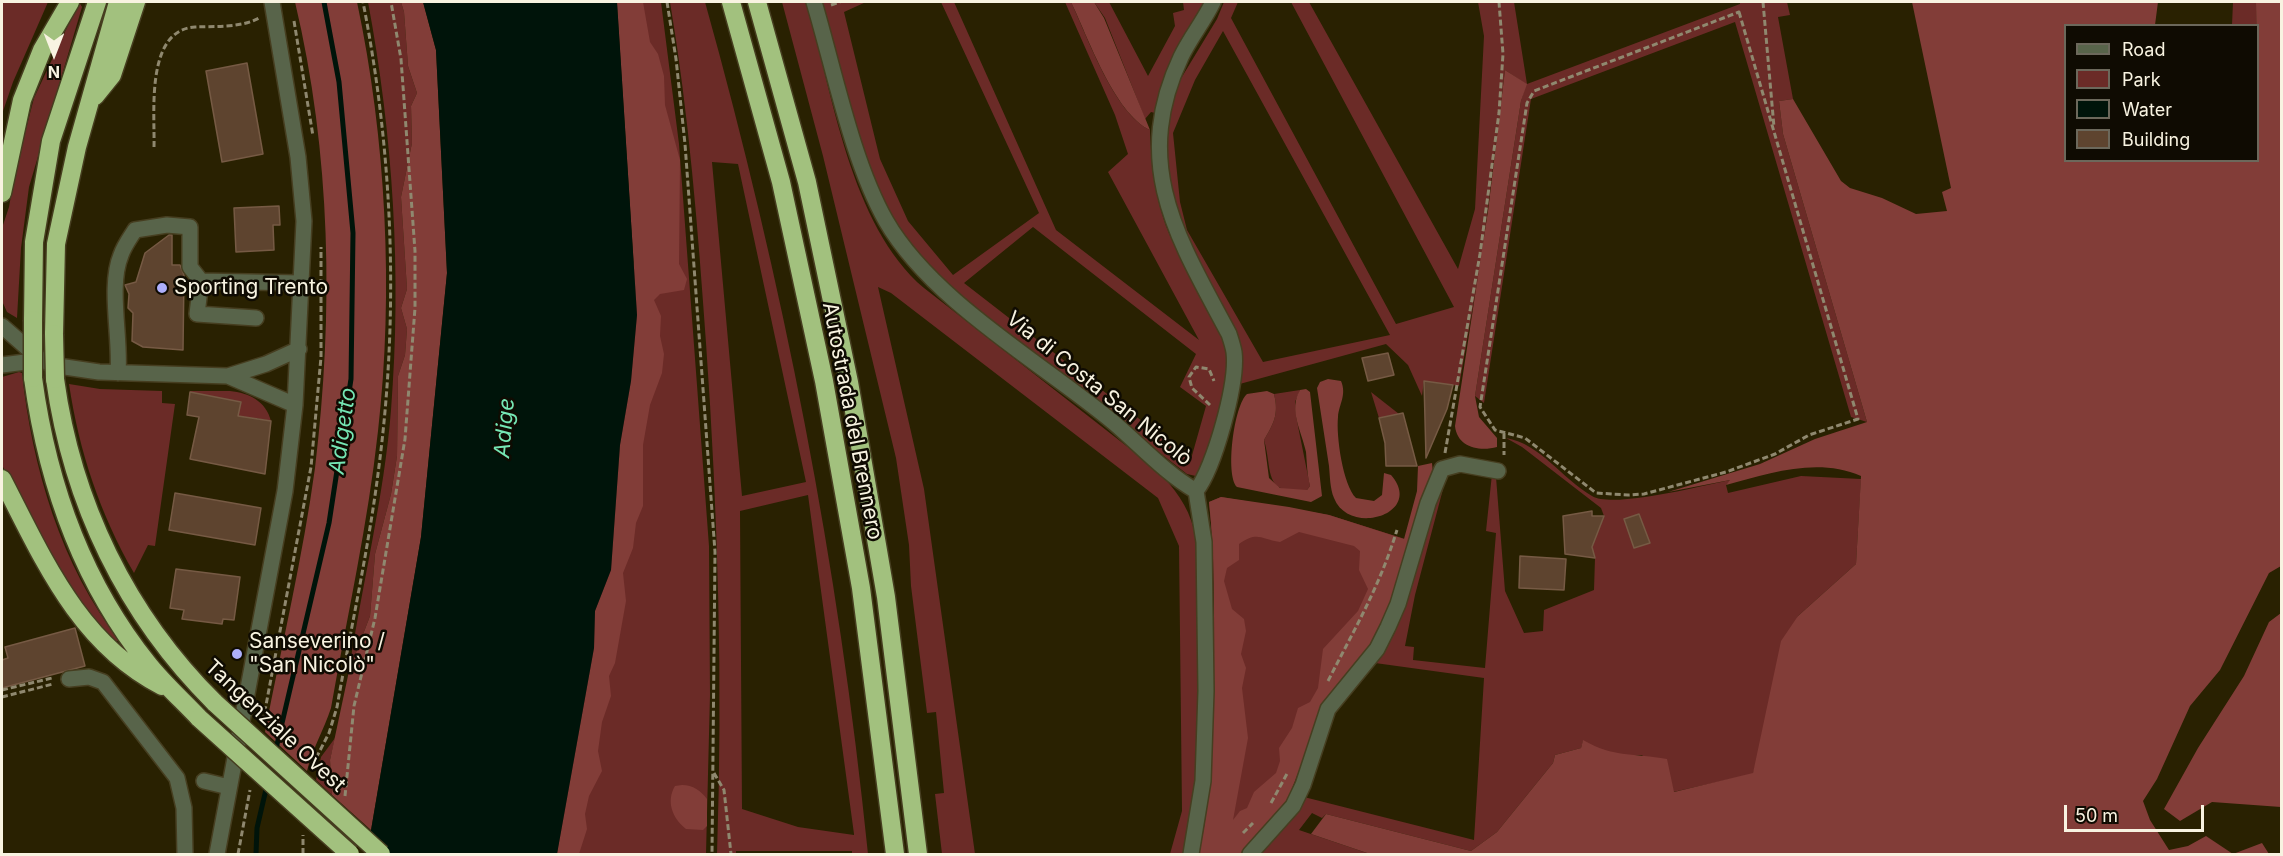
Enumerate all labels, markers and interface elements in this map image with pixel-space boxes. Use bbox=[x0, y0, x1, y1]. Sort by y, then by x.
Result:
north arrow bbox=[24, 24, 84, 84]
legend bbox=[2064, 24, 2259, 162]
text: Road bbox=[2122, 39, 2165, 60]
text: N bbox=[48, 62, 60, 82]
text: Park bbox=[2122, 69, 2161, 90]
text: Water bbox=[2122, 99, 2172, 120]
text: Building bbox=[2122, 129, 2190, 150]
place label: Sporting Trento bbox=[174, 275, 328, 301]
marker: Sporting Trento bbox=[155, 281, 169, 295]
street label: Autostrada del Brennero bbox=[817, 300, 887, 542]
street label: Via di Costa San Nicolò bbox=[1001, 306, 1197, 472]
water label: Adigetto bbox=[324, 386, 362, 476]
water label: Adige bbox=[489, 397, 521, 459]
place label: Sanseverino / "San Nicolò" bbox=[249, 629, 385, 679]
marker: Sanseverino / "San Nicolò" bbox=[230, 647, 244, 661]
street label: Tangenziale Ovest bbox=[199, 654, 351, 798]
scale bar bbox=[2067, 793, 2206, 831]
text: 50 m bbox=[2075, 805, 2118, 826]

